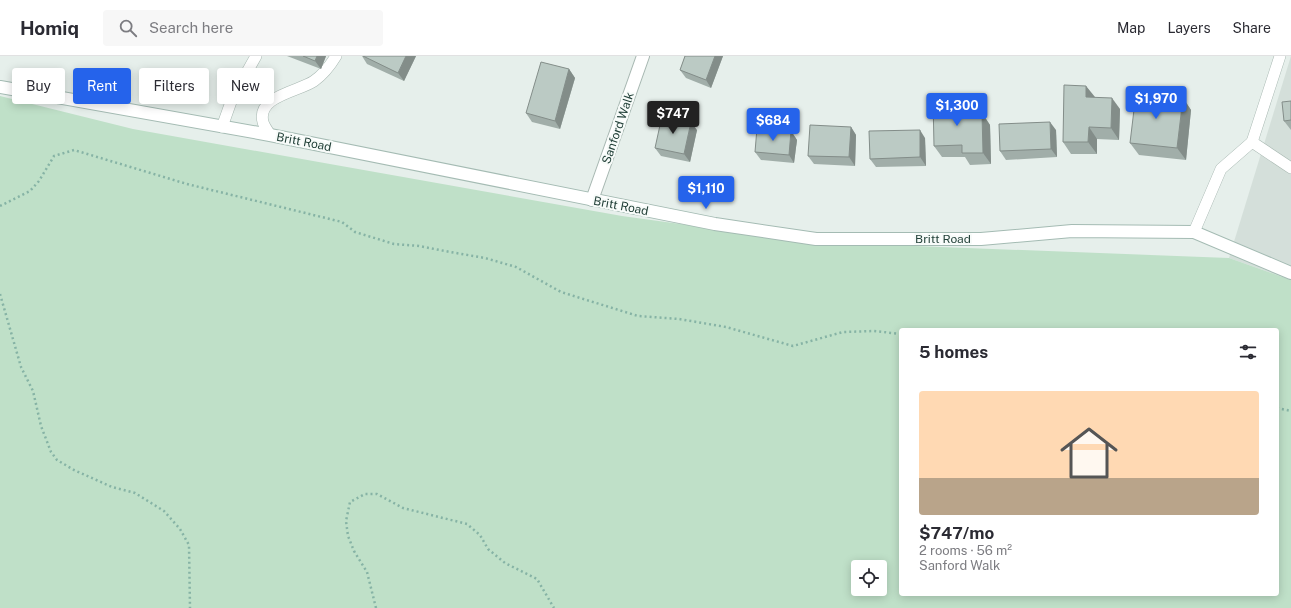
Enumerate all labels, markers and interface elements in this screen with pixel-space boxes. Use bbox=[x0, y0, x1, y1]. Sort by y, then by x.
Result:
search box bbox=[103, 10, 383, 46]
text: Homiq bbox=[20, 17, 79, 39]
icon: search bbox=[117, 17, 139, 39]
text: Search here bbox=[149, 19, 233, 36]
text: Map bbox=[1117, 20, 1145, 36]
text: Layers bbox=[1167, 20, 1211, 36]
text: Share bbox=[1233, 20, 1271, 36]
chip: Buy bbox=[12, 68, 65, 104]
chip: Rent bbox=[73, 68, 131, 104]
chip: Filters bbox=[139, 68, 209, 104]
chip: New bbox=[217, 68, 274, 104]
pin: $1,970 bbox=[1123, 86, 1189, 120]
street label: Sanford Walk bbox=[599, 90, 637, 166]
text: $1,970 bbox=[1135, 91, 1177, 106]
pin: $1,300 bbox=[924, 93, 990, 127]
text: $1,300 bbox=[935, 98, 979, 113]
pin: $747 bbox=[649, 101, 697, 135]
text: $747 bbox=[656, 106, 690, 121]
pin: $684 bbox=[749, 108, 797, 142]
text: $684 bbox=[756, 113, 790, 128]
street label: Britt Road bbox=[275, 130, 333, 154]
pin: $1,110 bbox=[673, 176, 739, 210]
text: $1,110 bbox=[687, 181, 725, 196]
street label: Britt Road bbox=[592, 194, 650, 218]
street label: Britt Road bbox=[915, 232, 971, 246]
icon: filters bbox=[1237, 341, 1259, 363]
text: 5 homes bbox=[919, 342, 988, 362]
icon: home bbox=[1053, 417, 1125, 489]
text: $747/mo bbox=[919, 523, 994, 543]
text: 2 rooms · 56 m² bbox=[919, 543, 1012, 558]
text: Sanford Walk bbox=[919, 558, 1000, 573]
map controls bbox=[851, 560, 887, 596]
button: locate bbox=[851, 560, 887, 596]

